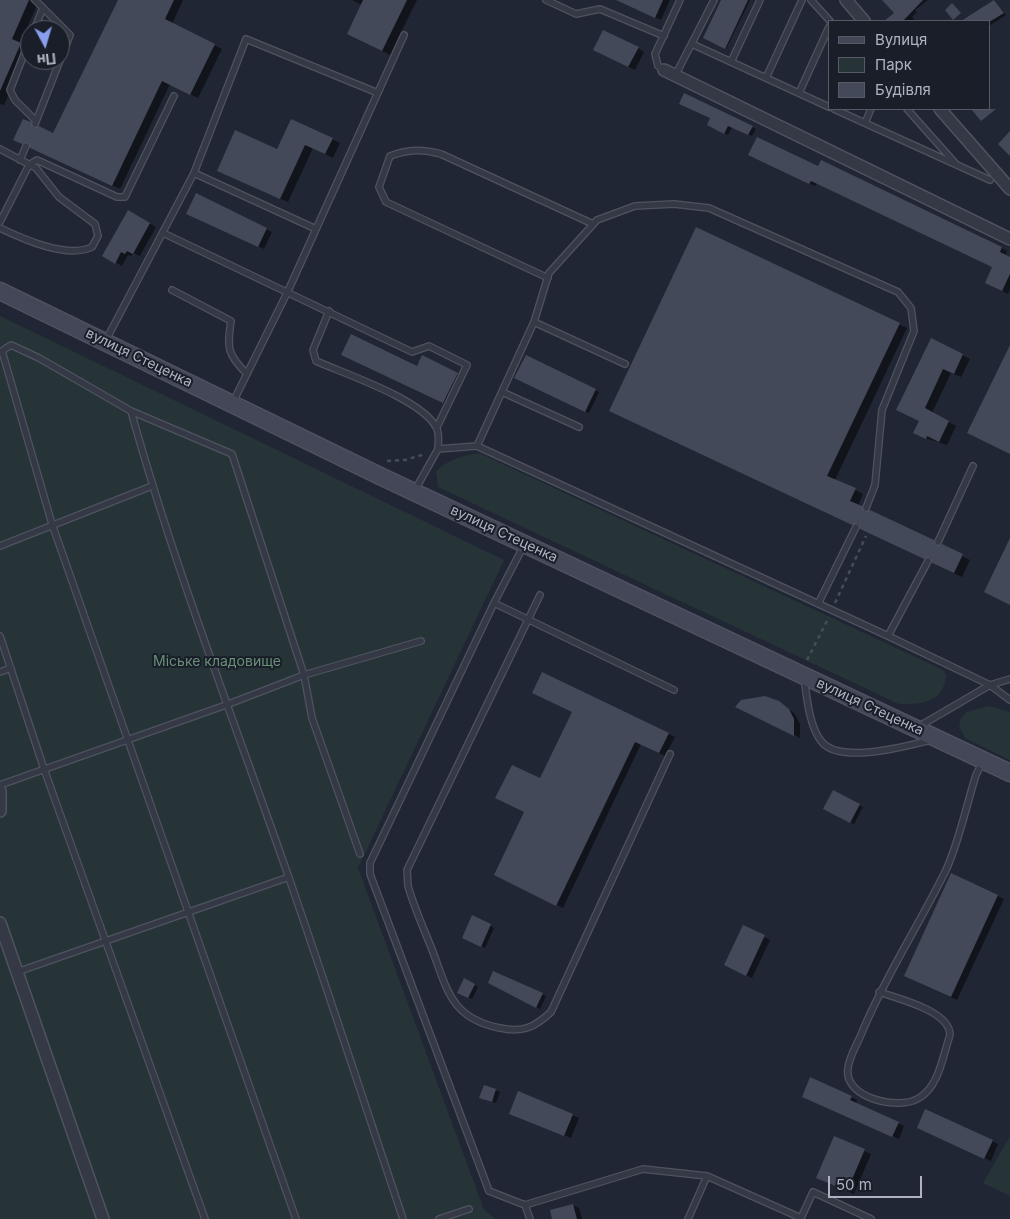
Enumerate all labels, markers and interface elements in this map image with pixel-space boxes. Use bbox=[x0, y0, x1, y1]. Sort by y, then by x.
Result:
north arrow bbox=[20, 20, 70, 70]
legend bbox=[828, 20, 990, 110]
text: Вулиця bbox=[875, 30, 927, 49]
text: Пн bbox=[36, 50, 57, 69]
text: Парк bbox=[875, 55, 912, 74]
text: Будівля bbox=[875, 80, 931, 99]
street label: вулиця Стеценка bbox=[83, 325, 195, 391]
street label: вулиця Стеценка bbox=[448, 502, 560, 566]
park label: Міське кладовище bbox=[153, 654, 281, 670]
street label: вулиця Стеценка bbox=[814, 675, 926, 739]
scale bar bbox=[830, 1166, 924, 1198]
text: 50 m bbox=[836, 1175, 872, 1194]

